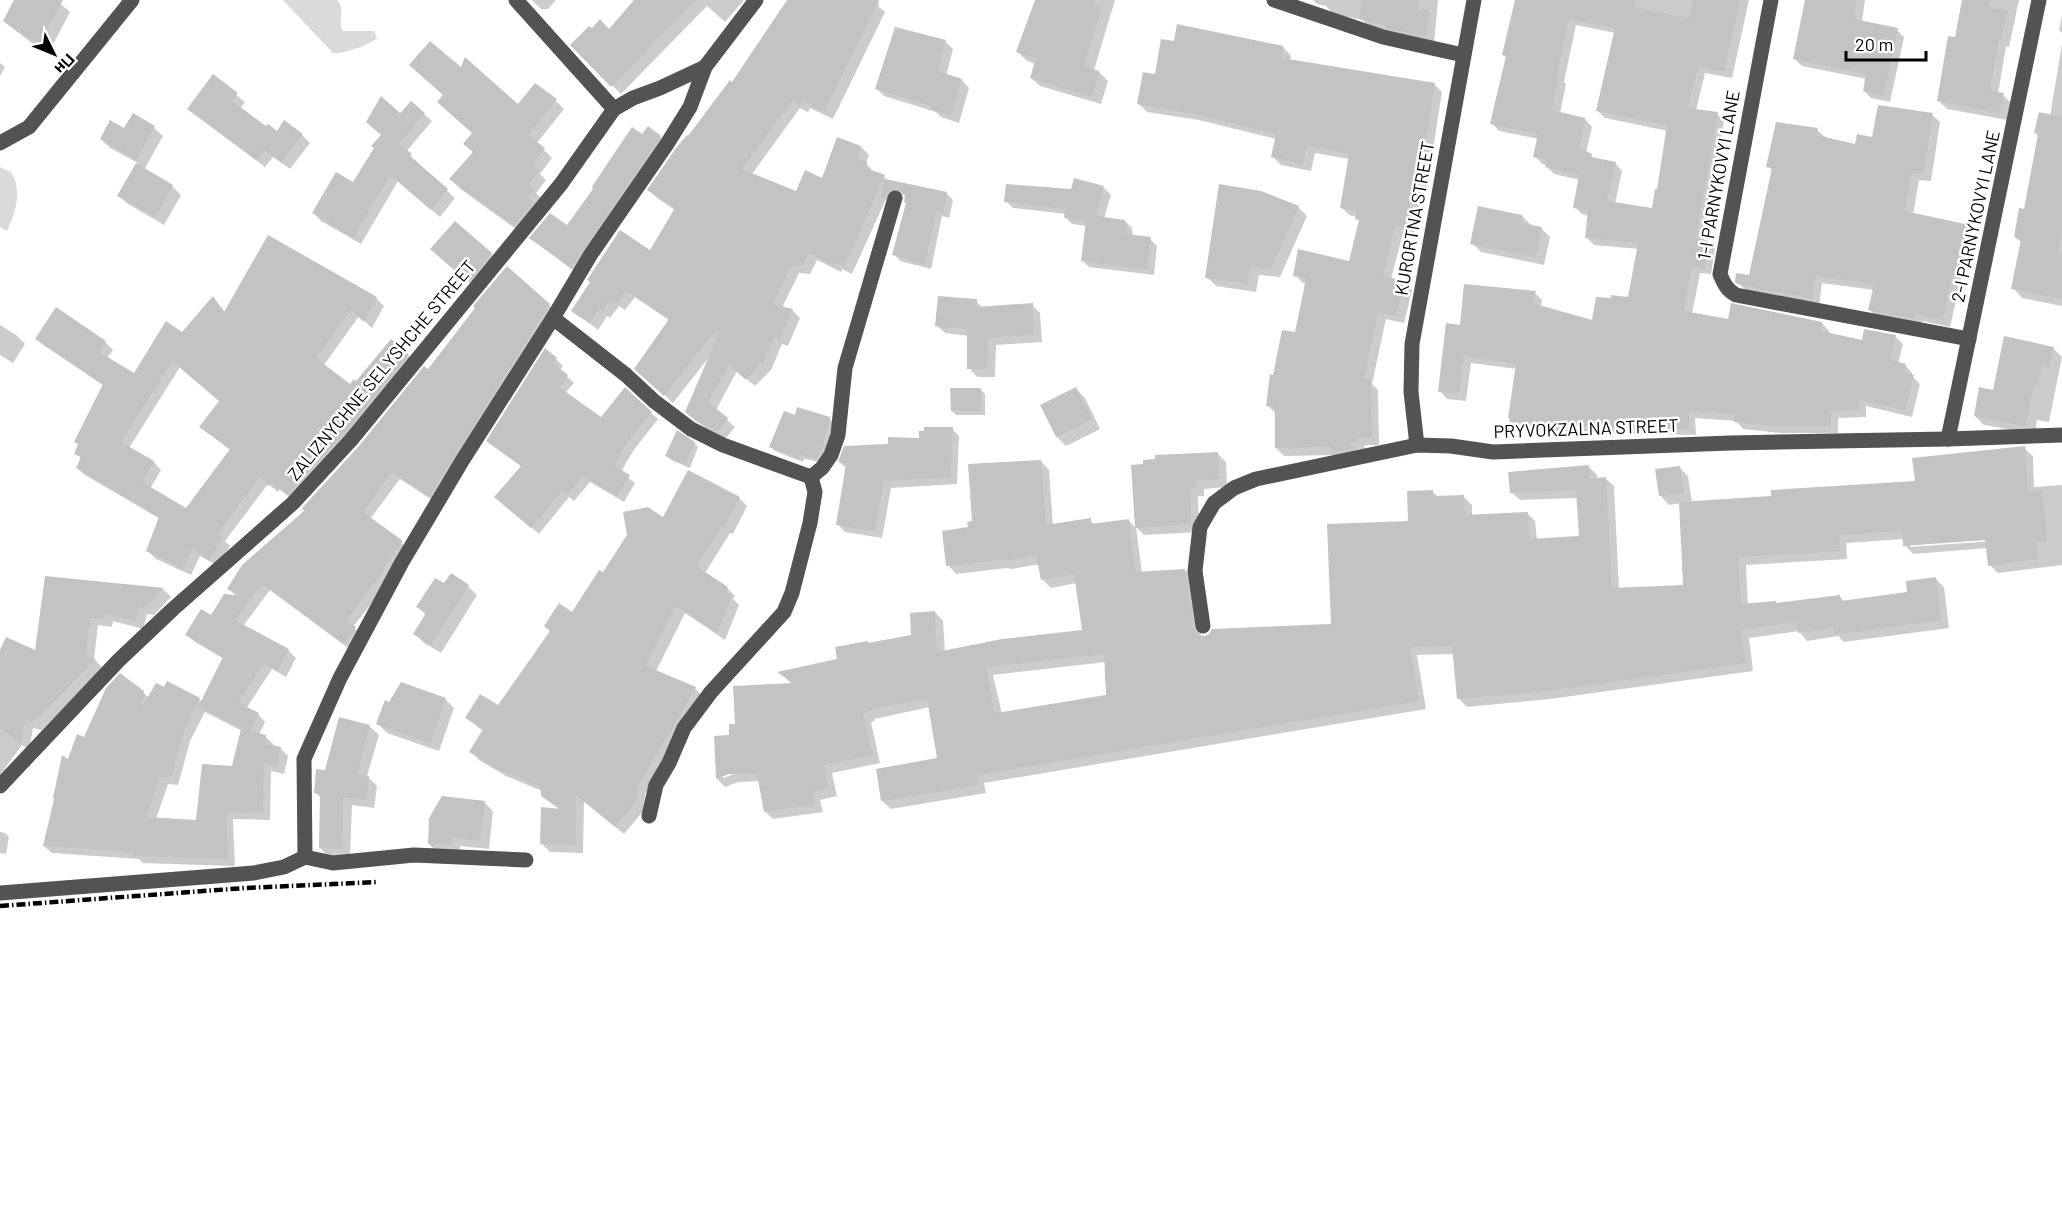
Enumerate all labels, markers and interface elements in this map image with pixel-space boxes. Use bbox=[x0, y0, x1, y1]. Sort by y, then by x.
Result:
north arrow bbox=[24, 24, 84, 84]
scale bar bbox=[1846, 24, 1926, 62]
text: 20 m bbox=[1855, 33, 1893, 55]
text: Пн bbox=[51, 50, 80, 79]
street label: 1-I PARNYKOVYI LANE bbox=[1692, 88, 1744, 262]
street label: 2-I PARNYKOVYI LANE bbox=[1946, 128, 2004, 304]
street label: KURORTNA STREET bbox=[1390, 139, 1438, 297]
street label: ZALIZNYCHNE SELYSHCHE STREET bbox=[282, 255, 480, 485]
street label: PRYVOKZALNA STREET bbox=[1493, 414, 1679, 442]

